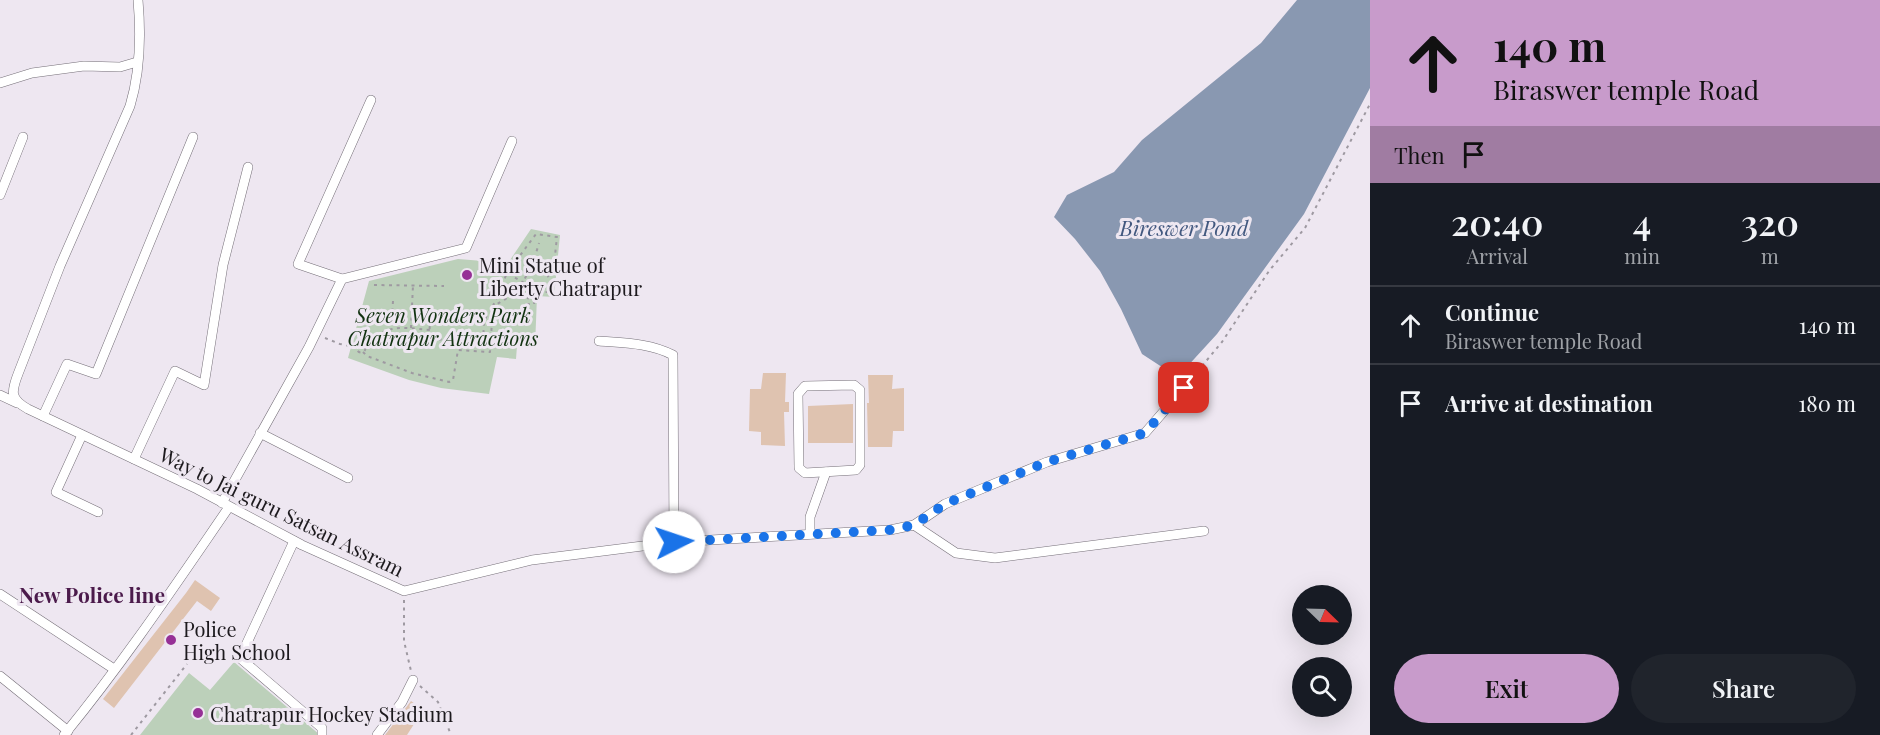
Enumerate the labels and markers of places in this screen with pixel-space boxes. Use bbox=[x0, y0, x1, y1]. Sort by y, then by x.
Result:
place label: Mini Statue of Liberty Chatrapur bbox=[479, 251, 642, 301]
marker: Mini Statue of Liberty Chatrapur bbox=[460, 268, 474, 282]
pin bbox=[1158, 362, 1209, 413]
place label: Police High School bbox=[183, 615, 291, 665]
marker: Police High School bbox=[164, 633, 178, 647]
place label: Chatrapur Hockey Stadium bbox=[210, 700, 453, 727]
marker: Chatrapur Hockey Stadium bbox=[191, 706, 205, 720]

